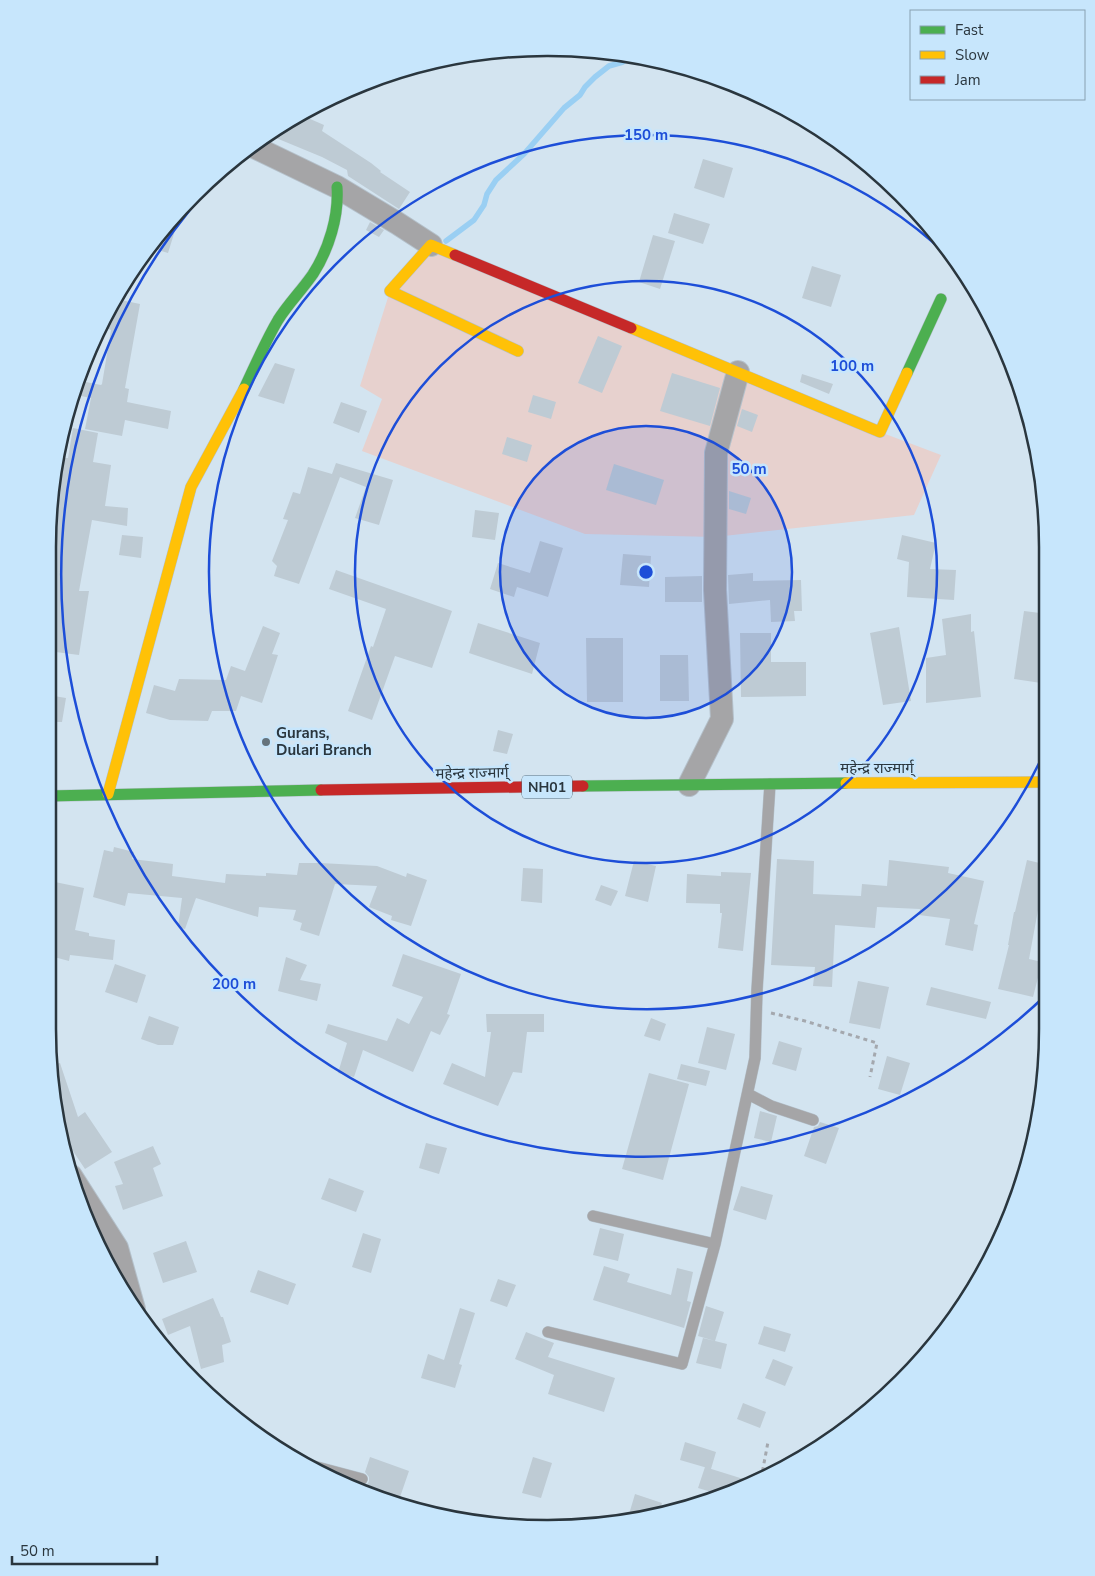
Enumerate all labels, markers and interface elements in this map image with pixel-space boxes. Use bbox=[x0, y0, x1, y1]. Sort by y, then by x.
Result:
legend bbox=[910, 10, 1085, 100]
text: Fast bbox=[955, 20, 984, 40]
text: Slow bbox=[955, 45, 990, 65]
text: Jam bbox=[954, 70, 981, 90]
text: 150 m bbox=[624, 125, 668, 145]
text: 100 m bbox=[830, 356, 874, 376]
text: 50 m bbox=[731, 459, 767, 479]
centre of rings bbox=[637, 563, 655, 581]
place label: Gurans, Dulari Branch bbox=[276, 723, 372, 760]
marker: Gurans, Dulari Branch bbox=[260, 736, 272, 748]
street label: महेन्द्र राज्मार्ग् bbox=[840, 758, 916, 778]
street label: महेन्द्र राज्मार्ग् bbox=[435, 762, 511, 784]
road number: NH01 bbox=[522, 776, 572, 799]
text: 200 m bbox=[212, 974, 256, 994]
scale bar bbox=[12, 1534, 158, 1566]
text: 50 m bbox=[20, 1541, 55, 1561]

